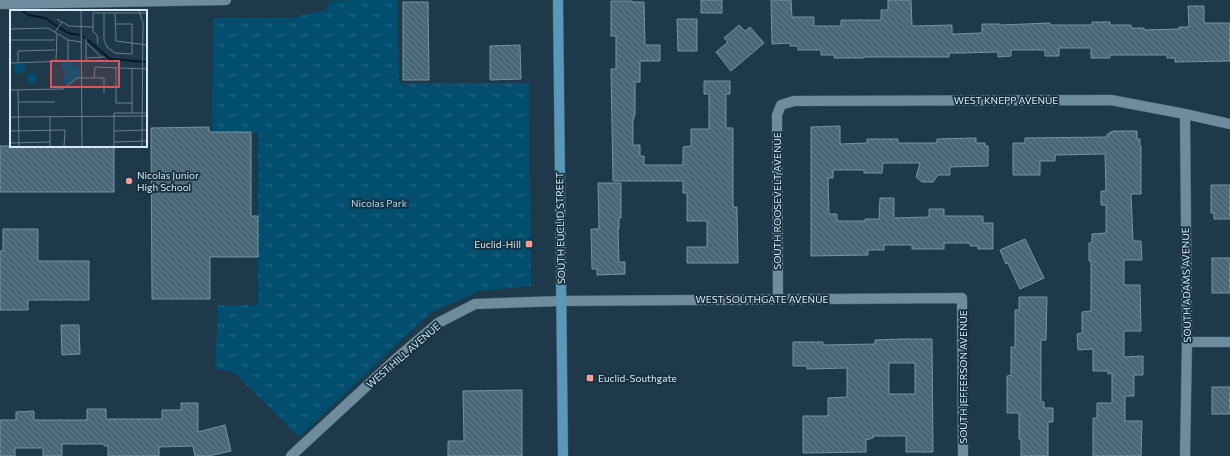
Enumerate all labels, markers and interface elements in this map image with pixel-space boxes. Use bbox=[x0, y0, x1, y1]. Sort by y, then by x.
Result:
inset map bbox=[10, 10, 147, 147]
street label: WEST KNEPP AVENUE bbox=[954, 94, 1058, 106]
street label: SOUTH ROOSEVELT AVENUE bbox=[771, 132, 783, 270]
place label: Nicolas Junior High School bbox=[137, 169, 199, 193]
street label: SOUTH EUCLID STREET bbox=[553, 171, 567, 284]
marker: Nicolas Junior High School bbox=[124, 176, 134, 186]
park label: Nicolas Park bbox=[351, 197, 408, 209]
street label: SOUTH ADAMS AVENUE bbox=[1179, 227, 1193, 343]
place label: Euclid-Hill bbox=[474, 238, 521, 250]
marker: Euclid-Hill bbox=[524, 239, 534, 249]
street label: WEST SOUTHGATE AVENUE bbox=[696, 293, 828, 305]
street label: SOUTH JEFFERSON AVENUE bbox=[957, 310, 969, 444]
street label: WEST HILL AVENUE bbox=[364, 320, 442, 390]
place label: Euclid-Southgate bbox=[598, 372, 677, 384]
marker: Euclid-Southgate bbox=[585, 373, 595, 383]

